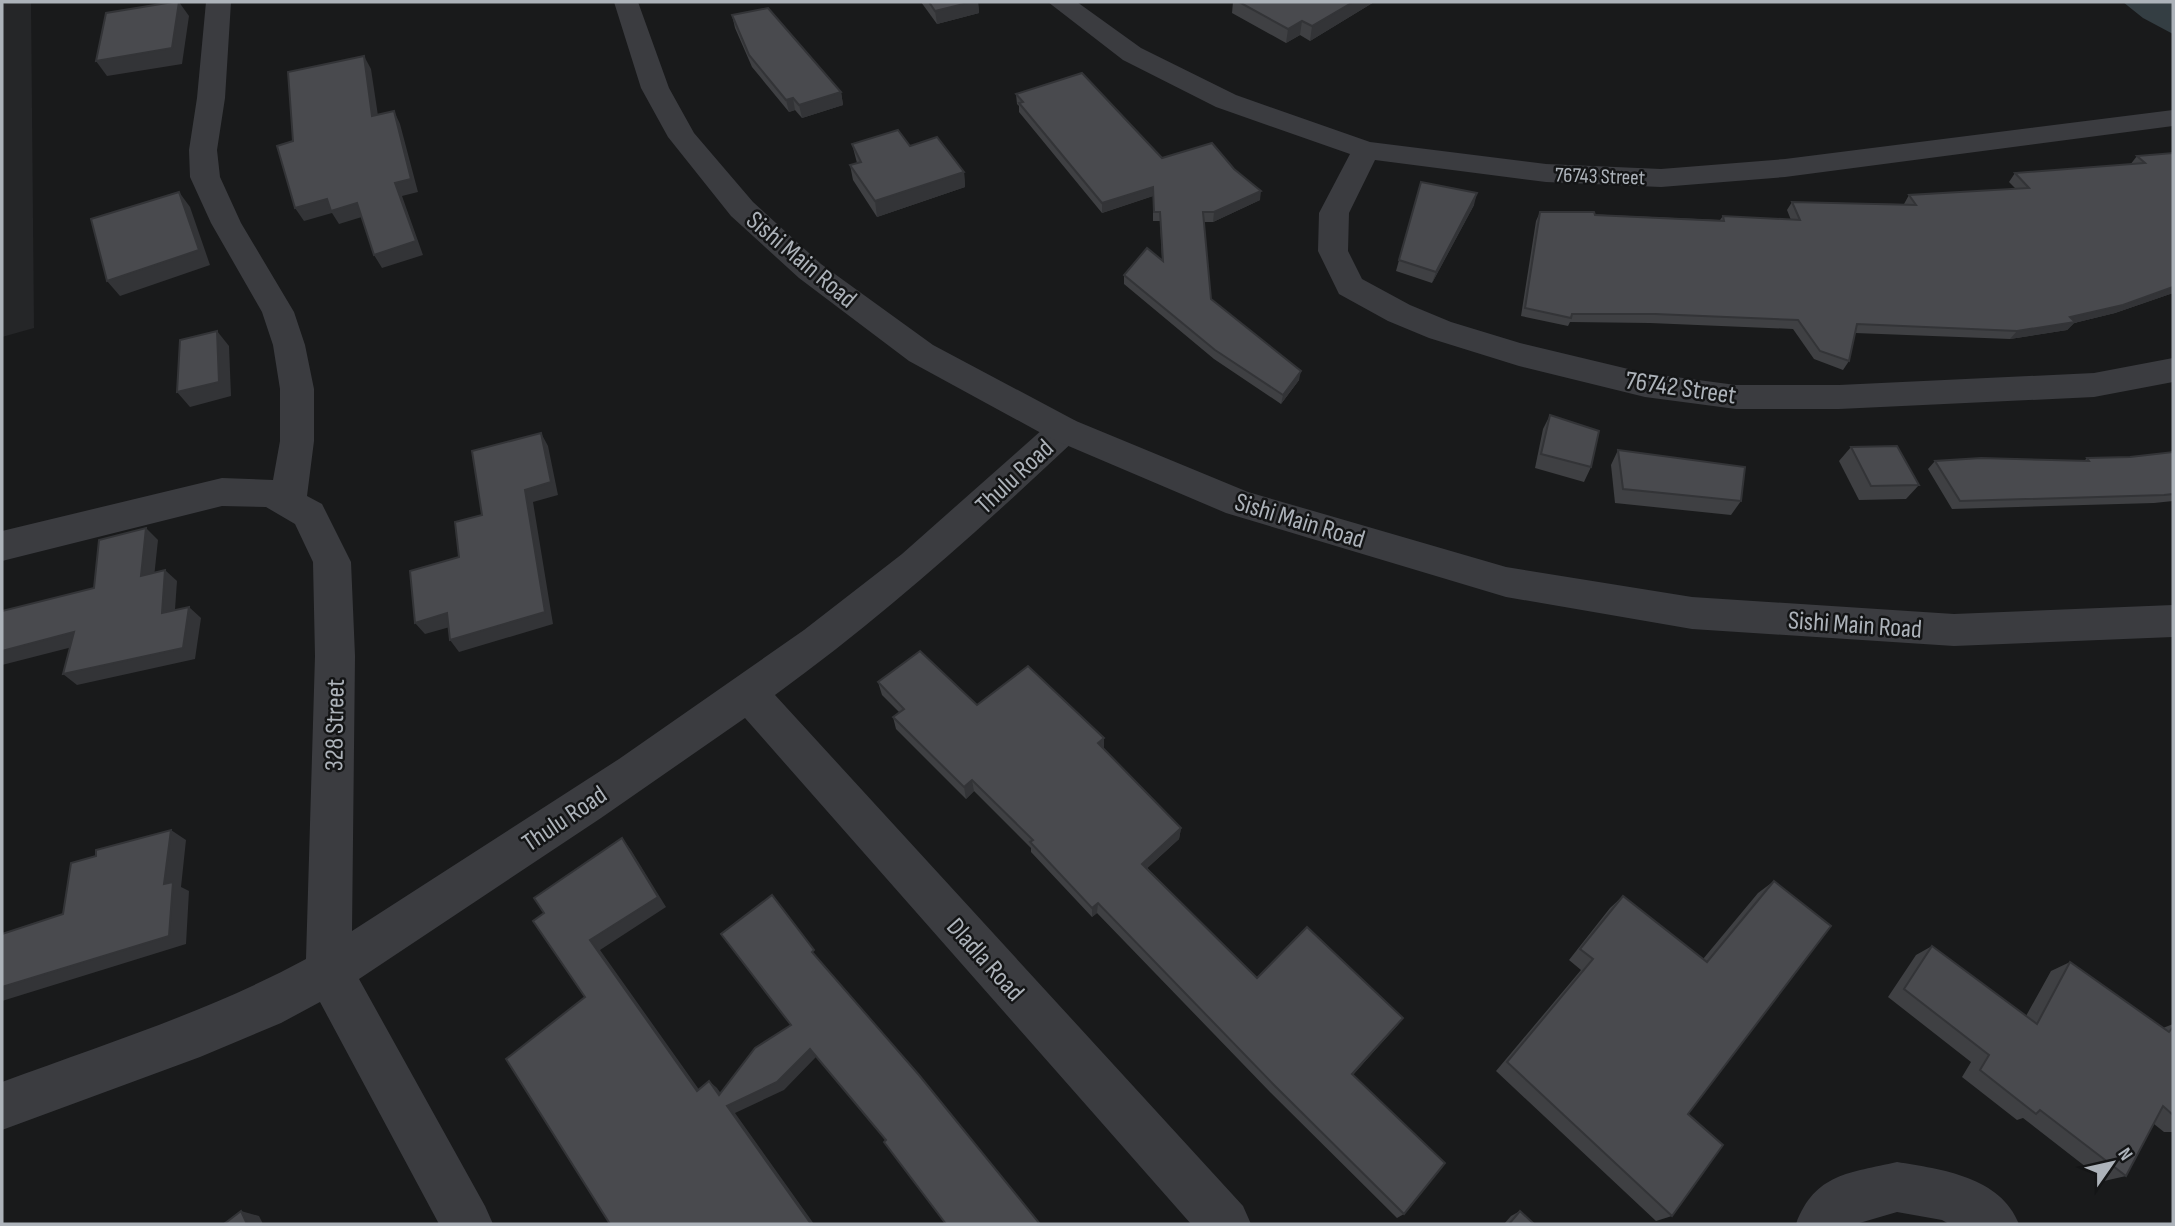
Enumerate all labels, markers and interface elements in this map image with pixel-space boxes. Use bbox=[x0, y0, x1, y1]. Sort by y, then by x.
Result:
street label: 76743 Street bbox=[1554, 162, 1645, 191]
street label: Sishi Main Road bbox=[740, 205, 862, 315]
street label: 76742 Street bbox=[1623, 365, 1738, 412]
street label: Thulu Road bbox=[970, 433, 1061, 521]
street label: Sishi Main Road bbox=[1231, 487, 1368, 556]
street label: Sishi Main Road bbox=[1787, 605, 1923, 646]
street label: 328 Street bbox=[319, 679, 352, 771]
street label: Thulu Road bbox=[517, 780, 613, 859]
street label: Dladla Road bbox=[940, 912, 1030, 1008]
north arrow bbox=[2077, 1128, 2147, 1198]
text: N bbox=[2112, 1144, 2137, 1165]

